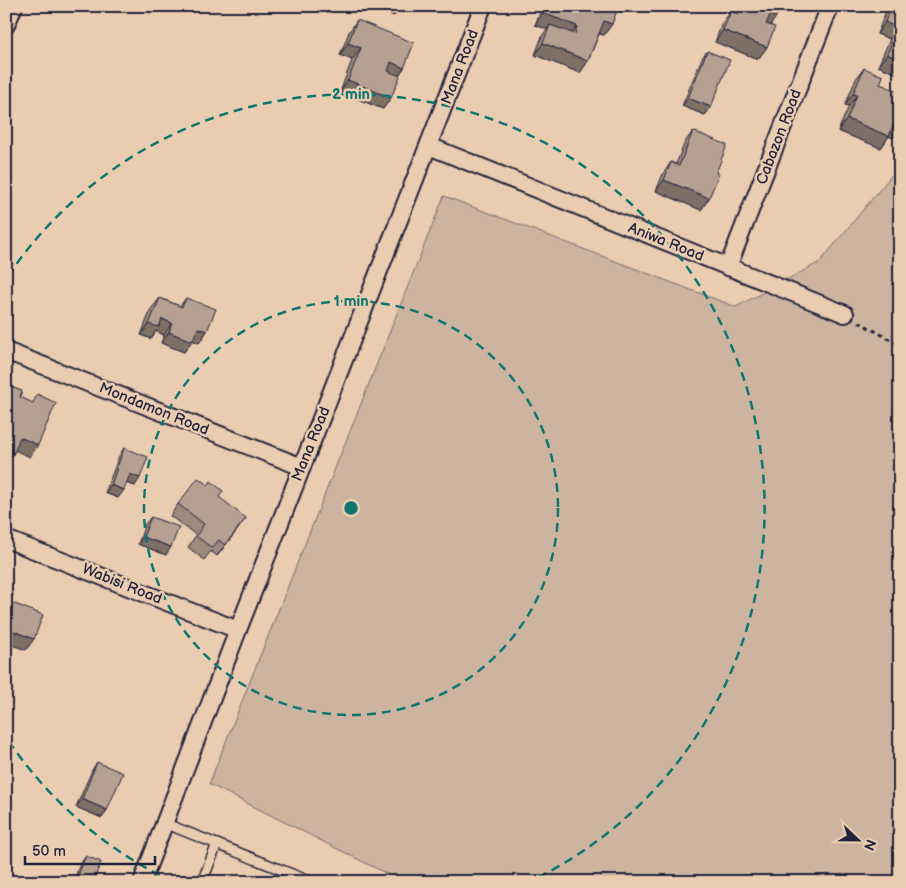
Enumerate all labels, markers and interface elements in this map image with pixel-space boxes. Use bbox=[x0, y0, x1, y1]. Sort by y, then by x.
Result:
street label: Mana Road bbox=[437, 27, 483, 107]
text: 2 min bbox=[332, 85, 370, 104]
street label: Cabazon Road bbox=[752, 87, 806, 187]
street label: Aniwa Road bbox=[625, 218, 707, 266]
text: 1 min bbox=[333, 292, 369, 311]
street label: Mondamon Road bbox=[96, 378, 212, 440]
street label: Mana Road bbox=[287, 404, 335, 484]
centre of rings bbox=[342, 499, 360, 517]
street label: Wabisi Road bbox=[79, 559, 165, 609]
north arrow bbox=[834, 816, 884, 866]
scale bar bbox=[25, 833, 155, 865]
text: N bbox=[860, 837, 879, 853]
text: 50 m bbox=[32, 842, 66, 861]

